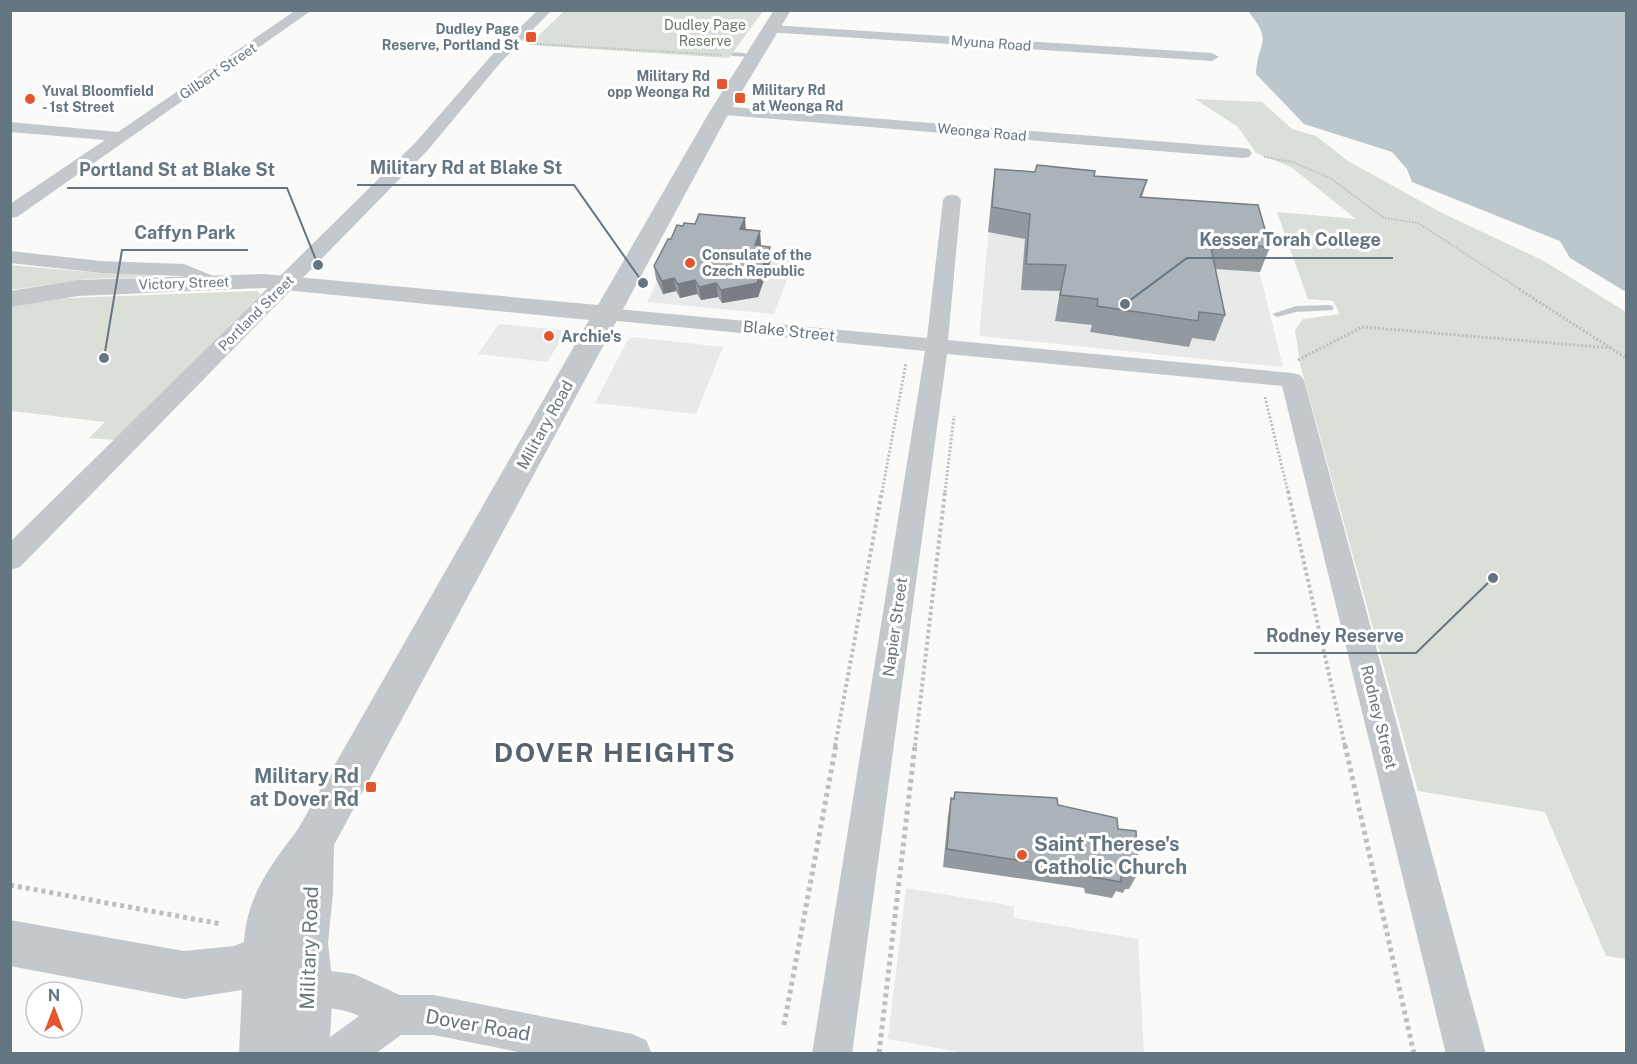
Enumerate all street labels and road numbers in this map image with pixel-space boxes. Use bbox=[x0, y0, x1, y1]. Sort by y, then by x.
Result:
street label: Myuna Road bbox=[950, 32, 1032, 54]
street label: Gilbert Street bbox=[177, 39, 259, 103]
street label: Weonga Road bbox=[937, 120, 1027, 144]
street label: Portland Street bbox=[215, 272, 297, 354]
street label: Victory Street bbox=[138, 273, 230, 293]
street label: Blake Street bbox=[742, 317, 836, 345]
street label: Military Road bbox=[513, 377, 577, 473]
street label: Napier Street bbox=[879, 576, 911, 678]
street label: Rodney Street bbox=[1357, 663, 1401, 771]
street label: Military Road bbox=[295, 886, 323, 1010]
street label: Dover Road bbox=[424, 1004, 532, 1046]

